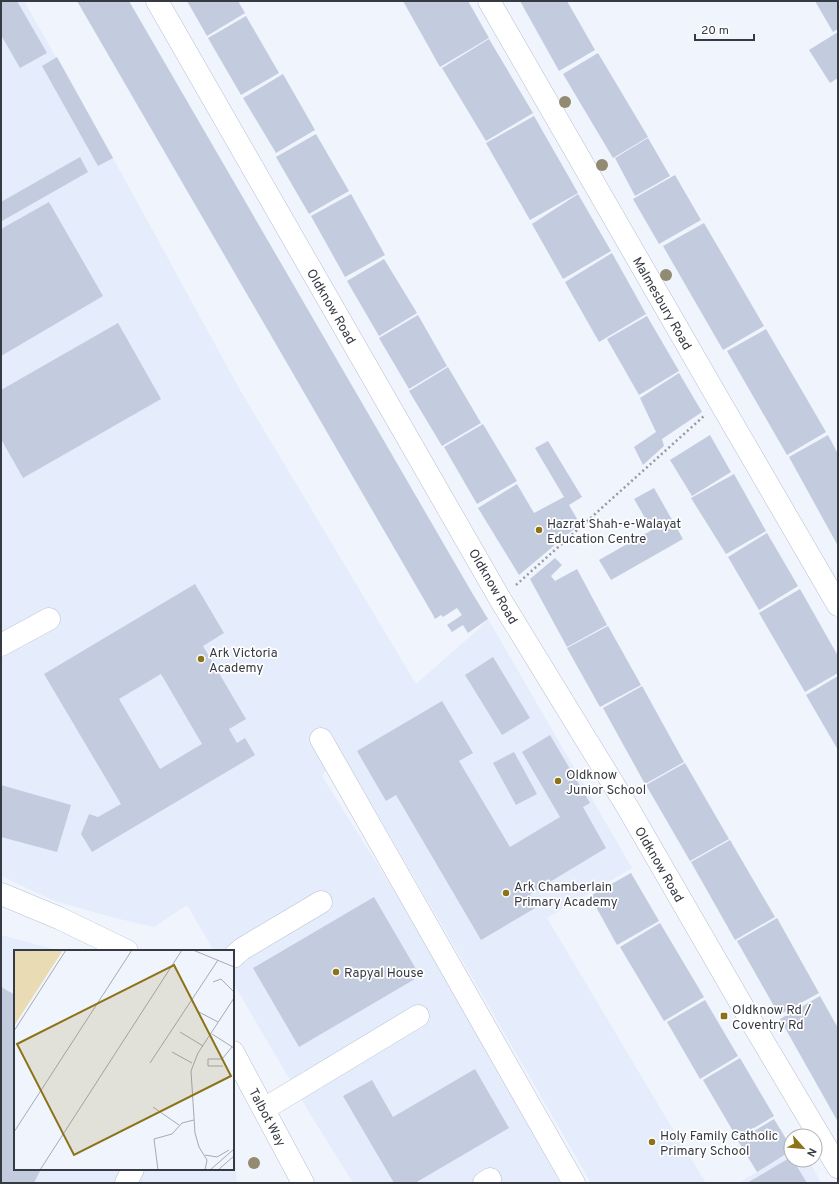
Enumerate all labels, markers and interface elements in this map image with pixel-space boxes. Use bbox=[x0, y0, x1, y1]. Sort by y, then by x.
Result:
scale bar bbox=[695, 16, 754, 42]
text: 20 m bbox=[701, 23, 729, 39]
street label: Malmesbury Road bbox=[628, 255, 694, 353]
street label: Oldknow Road bbox=[302, 267, 358, 347]
place label: Hazrat Shah-e-Walayat Education Centre bbox=[547, 517, 681, 548]
marker: Hazrat Shah-e-Walayat Education Centre bbox=[534, 525, 544, 535]
street label: Oldknow Road bbox=[464, 547, 520, 627]
place label: Ark Victoria Academy bbox=[209, 646, 278, 677]
marker: Ark Victoria Academy bbox=[196, 654, 206, 664]
place label: Oldknow Junior School bbox=[566, 768, 646, 799]
marker: Oldknow Junior School bbox=[553, 776, 563, 786]
street label: Oldknow Road bbox=[630, 825, 686, 905]
place label: Ark Chamberlain Primary Academy bbox=[514, 880, 618, 911]
marker: Ark Chamberlain Primary Academy bbox=[501, 888, 511, 898]
inset map bbox=[14, 950, 234, 1170]
place label: Rapyal House bbox=[344, 966, 423, 982]
marker: Rapyal House bbox=[331, 967, 341, 977]
place label: Oldknow Rd / Coventry Rd bbox=[732, 1003, 812, 1034]
marker: Oldknow Rd / Coventry Rd bbox=[719, 1011, 729, 1021]
street label: Talbot Way bbox=[244, 1086, 288, 1150]
north arrow bbox=[783, 1128, 823, 1168]
place label: Holy Family Catholic Primary School bbox=[660, 1129, 778, 1160]
marker: Holy Family Catholic Primary School bbox=[647, 1137, 657, 1147]
text: N bbox=[803, 1145, 819, 1159]

